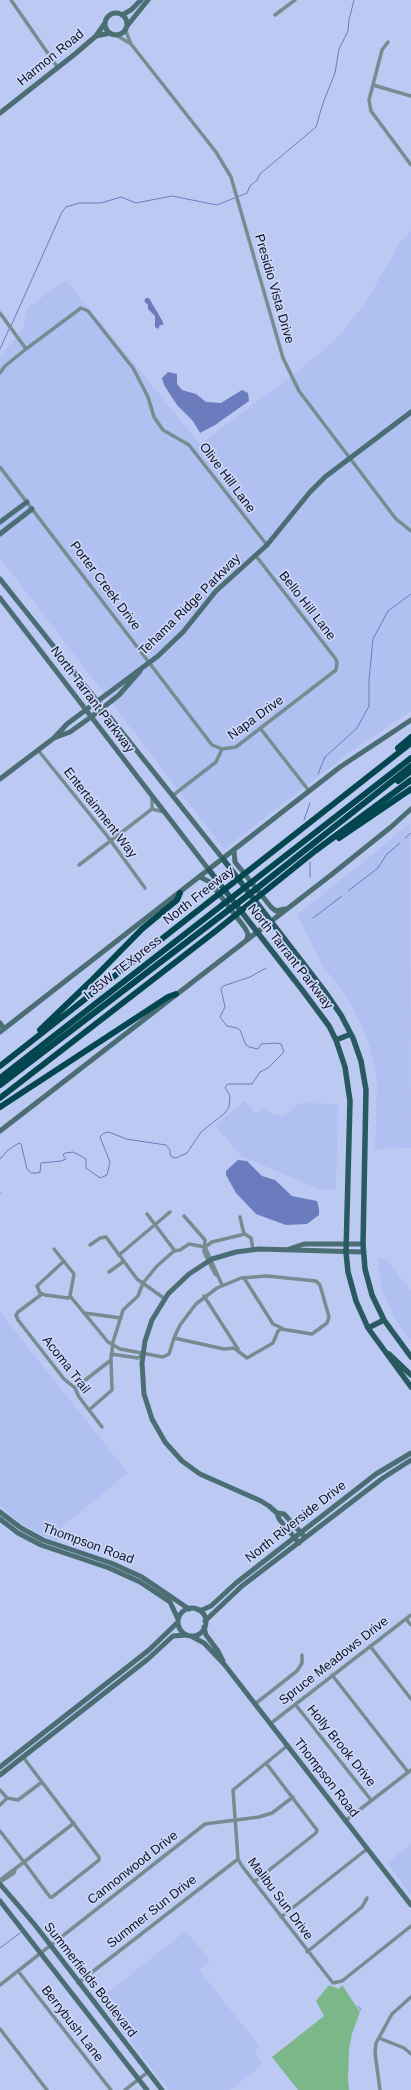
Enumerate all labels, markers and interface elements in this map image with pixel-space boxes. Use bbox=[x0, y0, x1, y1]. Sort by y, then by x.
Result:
street label: Harmon Road bbox=[15, 26, 87, 90]
street label: Presidio Vista Drive bbox=[251, 232, 297, 346]
street label: Olive Hill Lane bbox=[196, 440, 258, 516]
street label: Porter Creek Drive bbox=[66, 538, 144, 634]
street label: Tehama Ridge Parkway bbox=[136, 551, 244, 659]
street label: Bello Hill Lane bbox=[275, 568, 339, 644]
street label: North Tarrant Parkway bbox=[47, 644, 137, 756]
street label: Napa Drive bbox=[225, 693, 287, 743]
street label: Entertainment Way bbox=[60, 765, 140, 861]
street label: North Freeway bbox=[161, 864, 237, 928]
street label: North Tarrant Parkway bbox=[244, 901, 336, 1013]
street label: I 35W TEXpress bbox=[81, 933, 165, 1003]
street label: Acoma Trail bbox=[39, 1333, 93, 1397]
street label: North Riverside Drive bbox=[243, 1478, 349, 1566]
street label: Thompson Road bbox=[40, 1520, 136, 1568]
street label: Spruce Meadows Drive bbox=[276, 1613, 392, 1709]
street label: Holly Brook Drive bbox=[303, 1702, 379, 1790]
street label: Thompson Road bbox=[290, 1735, 362, 1821]
street label: Cannonwood Drive bbox=[85, 1828, 181, 1908]
street label: Malibu Sun Drive bbox=[244, 1855, 316, 1943]
street label: Summer Sun Drive bbox=[104, 1872, 200, 1952]
street label: Summerfields Boulevard bbox=[40, 1919, 140, 2041]
street label: Berrybush Lane bbox=[38, 1983, 106, 2065]

